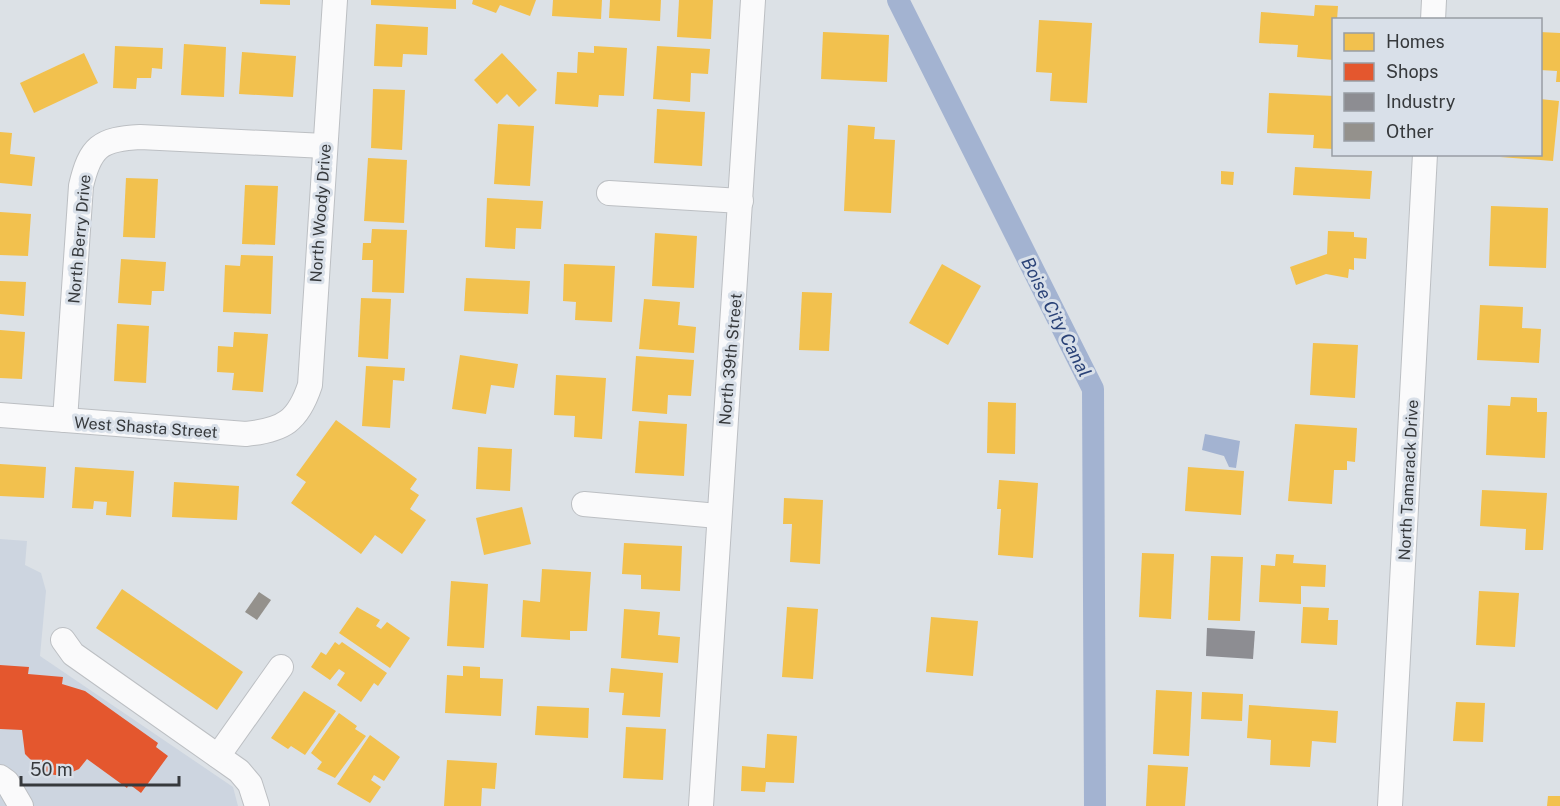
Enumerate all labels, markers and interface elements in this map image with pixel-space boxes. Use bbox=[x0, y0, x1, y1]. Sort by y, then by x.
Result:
legend bbox=[1332, 18, 1542, 156]
text: Homes bbox=[1386, 31, 1445, 52]
text: Shops bbox=[1386, 61, 1438, 82]
text: Industry bbox=[1386, 91, 1456, 112]
text: Other bbox=[1386, 121, 1434, 142]
street label: North Woody Drive bbox=[306, 143, 335, 283]
street label: North Berry Drive bbox=[64, 174, 95, 304]
water label: Boise City Canal bbox=[1017, 253, 1096, 380]
street label: North 39th Street bbox=[715, 292, 746, 426]
street label: North Tamarack Drive bbox=[1395, 399, 1422, 561]
street label: West Shasta Street bbox=[74, 413, 218, 442]
scale bar bbox=[21, 749, 178, 787]
text: 50 m bbox=[30, 759, 73, 780]

